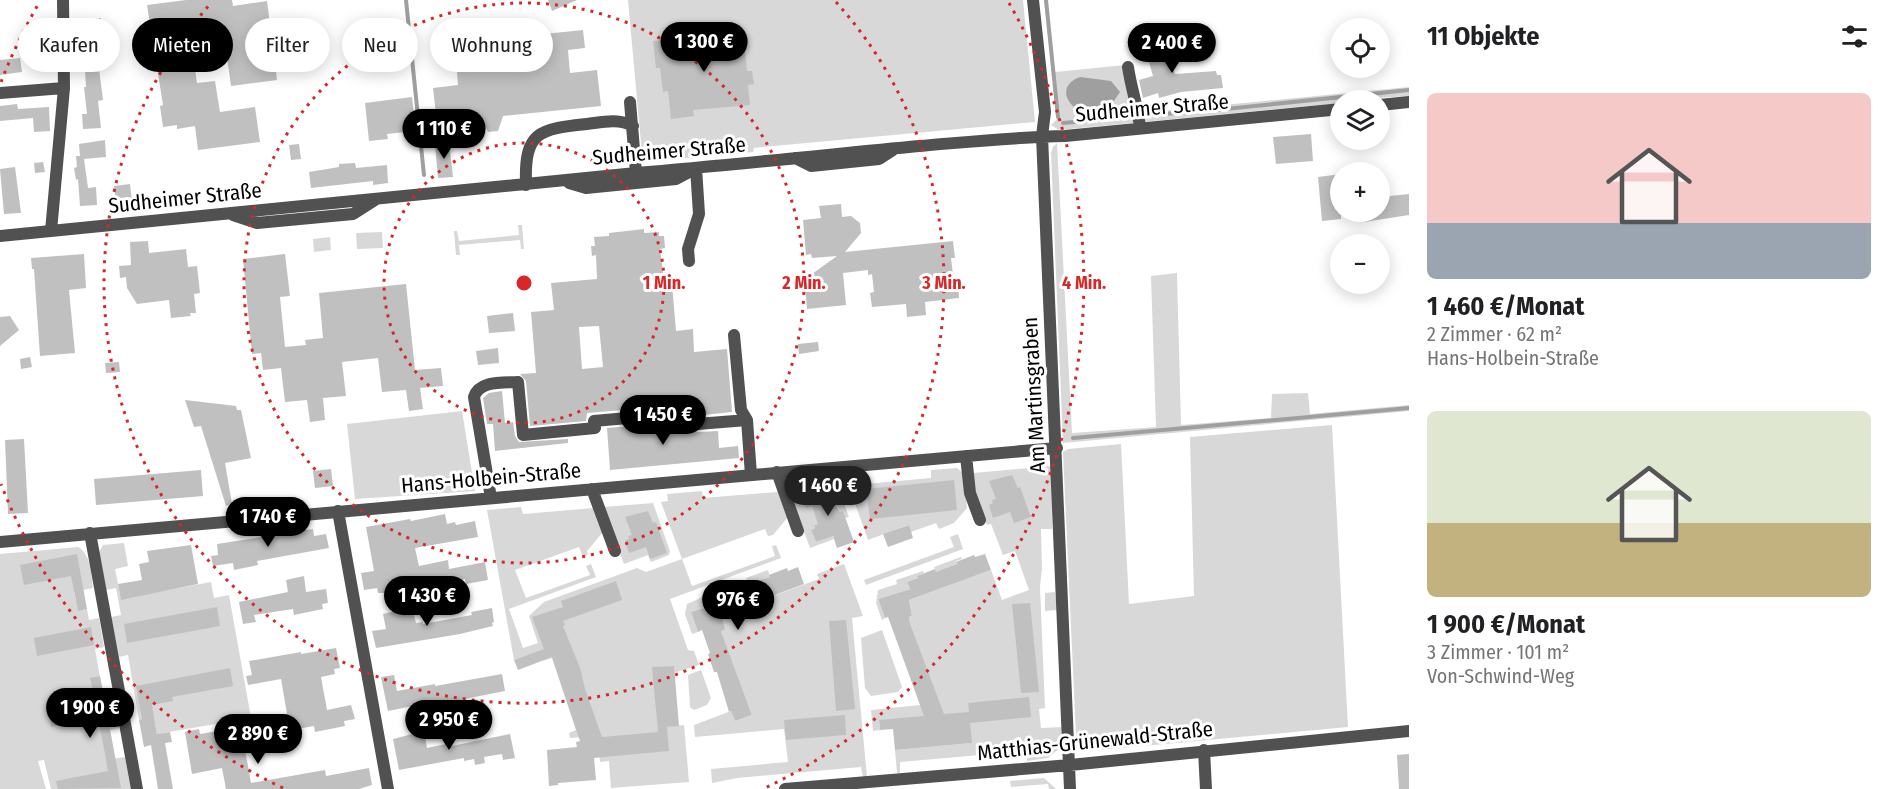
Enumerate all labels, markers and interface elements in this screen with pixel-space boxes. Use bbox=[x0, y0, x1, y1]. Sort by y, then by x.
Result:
chip: Kaufen bbox=[18, 18, 120, 72]
chip: Mieten bbox=[132, 18, 233, 72]
chip: Filter bbox=[245, 18, 330, 72]
chip: Neu bbox=[342, 18, 418, 72]
chip: Wohnung bbox=[430, 18, 553, 72]
map controls bbox=[1330, 18, 1390, 294]
button: locate bbox=[1330, 18, 1390, 78]
icon: filters bbox=[1838, 20, 1871, 53]
text: 11 Objekte bbox=[1427, 21, 1539, 52]
pin: 1 300 € bbox=[649, 22, 759, 73]
pin: 2 400 € bbox=[1117, 23, 1227, 74]
text: 1 300 € bbox=[675, 29, 733, 53]
text: 2 400 € bbox=[1142, 30, 1202, 54]
street label: Sudheimer Straße bbox=[1074, 88, 1230, 128]
button: layers bbox=[1330, 90, 1390, 150]
pin: 1 110 € bbox=[389, 109, 499, 160]
text: 1 110 € bbox=[417, 116, 471, 140]
street label: Sudheimer Straße bbox=[591, 131, 747, 171]
icon: home bbox=[1595, 132, 1703, 240]
button: + bbox=[1330, 162, 1390, 222]
street label: Sudheimer Straße bbox=[107, 177, 263, 219]
button: − bbox=[1330, 234, 1390, 294]
text: 1 Min. bbox=[643, 272, 685, 294]
text: 2 Min. bbox=[781, 272, 826, 294]
text: 3 Min. bbox=[921, 272, 966, 294]
text: 4 Min. bbox=[1062, 272, 1106, 294]
centre of rings bbox=[514, 273, 534, 293]
text: 1 460 €/Monat bbox=[1427, 291, 1584, 322]
street label: Am Martinsgraben bbox=[1017, 316, 1051, 474]
text: 2 Zimmer · 62 m² bbox=[1427, 322, 1562, 346]
text: Hans-Holbein-Straße bbox=[1427, 346, 1599, 370]
pin: 1 450 € bbox=[608, 395, 718, 446]
text: 1 450 € bbox=[634, 402, 692, 426]
icon: home bbox=[1595, 450, 1703, 558]
street label: Hans-Holbein-Straße bbox=[400, 457, 582, 499]
pin: 1 460 € bbox=[773, 466, 883, 517]
text: 1 460 € bbox=[798, 473, 858, 497]
pin: 1 740 € bbox=[213, 497, 323, 548]
text: 1 740 € bbox=[240, 504, 296, 528]
pin: 1 430 € bbox=[372, 576, 482, 627]
pin: 976 € bbox=[696, 580, 780, 631]
text: 1 430 € bbox=[398, 583, 456, 607]
text: 976 € bbox=[716, 587, 760, 611]
text: 1 900 €/Monat bbox=[1427, 609, 1585, 640]
text: 3 Zimmer · 101 m² bbox=[1427, 640, 1569, 664]
text: Von-Schwind-Weg bbox=[1427, 664, 1574, 688]
pin: 1 900 € bbox=[35, 688, 145, 739]
text: 1 900 € bbox=[60, 695, 120, 719]
pin: 2 950 € bbox=[394, 700, 504, 751]
text: 2 950 € bbox=[419, 707, 479, 731]
pin: 2 890 € bbox=[203, 714, 313, 765]
street label: Matthias-Grünewald-Straße bbox=[976, 716, 1214, 766]
text: 2 890 € bbox=[228, 721, 288, 745]

